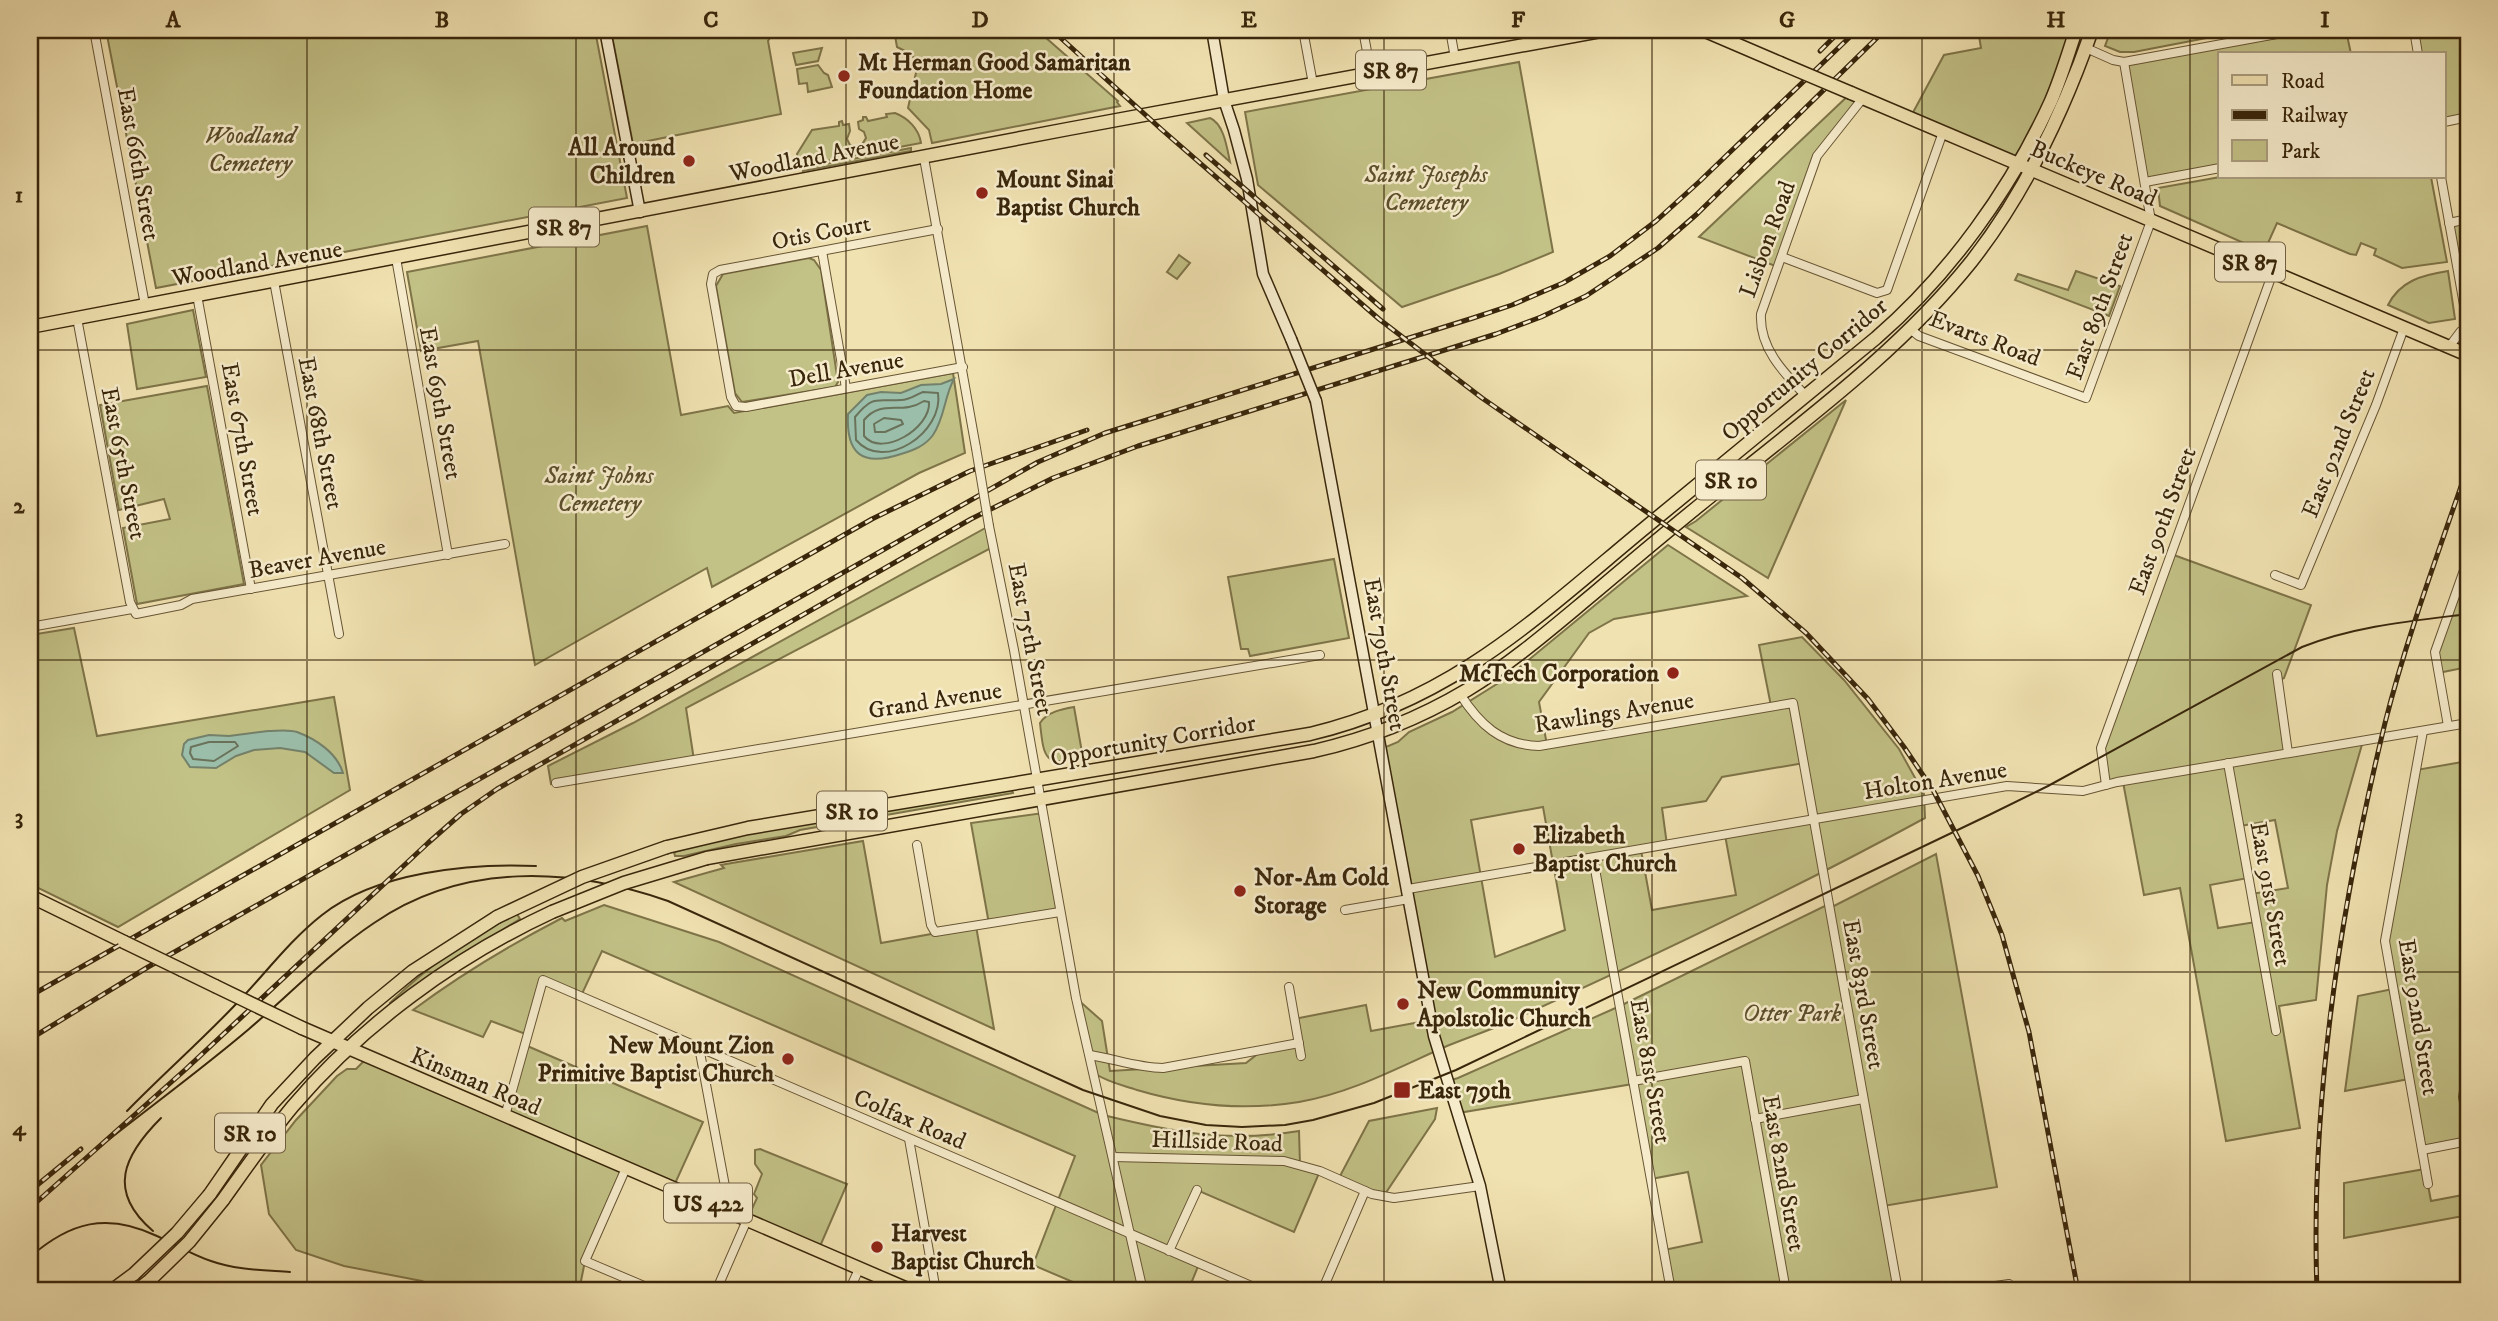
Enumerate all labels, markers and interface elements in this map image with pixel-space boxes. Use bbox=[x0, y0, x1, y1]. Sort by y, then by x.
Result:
text: A bbox=[165, 6, 182, 35]
text: B bbox=[435, 6, 449, 35]
text: C bbox=[703, 6, 719, 35]
text: D bbox=[971, 6, 989, 35]
text: E bbox=[1241, 6, 1257, 35]
text: F bbox=[1511, 6, 1526, 35]
text: G bbox=[1779, 6, 1795, 35]
text: H bbox=[2046, 6, 2066, 35]
text: I bbox=[2320, 6, 2330, 35]
place label: Mt Herman Good Samaritan Foundation Home bbox=[858, 48, 1131, 106]
road number: SR 87 bbox=[1356, 50, 1426, 90]
legend bbox=[2218, 52, 2446, 178]
marker: Mt Herman Good Samaritan Foundation Home bbox=[836, 68, 852, 84]
text: Road bbox=[2281, 69, 2325, 95]
street label: East 66th Street bbox=[110, 85, 166, 244]
text: Railway bbox=[2281, 103, 2349, 129]
park label: Woodland Cemetery bbox=[205, 121, 299, 179]
street label: Woodland Avenue bbox=[726, 127, 902, 189]
place label: All Around Children bbox=[567, 133, 676, 191]
street label: Buckeye Road bbox=[2026, 134, 2162, 214]
text: Park bbox=[2281, 139, 2321, 165]
marker: All Around Children bbox=[681, 153, 697, 169]
park label: Saint Josephs Cemetery bbox=[1363, 160, 1488, 218]
place label: Mount Sinai Baptist Church bbox=[996, 165, 1140, 223]
street label: Lisbon Road bbox=[1733, 177, 1803, 302]
text: 1 bbox=[15, 181, 23, 210]
marker: Mount Sinai Baptist Church bbox=[974, 185, 990, 201]
road number: SR 87 bbox=[529, 208, 599, 246]
street label: Otis Court bbox=[769, 209, 873, 257]
street label: East 89th Street bbox=[2059, 228, 2141, 384]
street label: Woodland Avenue bbox=[169, 234, 345, 294]
road number: SR 87 bbox=[2215, 243, 2285, 282]
street label: Opportunity Corridor bbox=[1715, 291, 1894, 448]
street label: Evarts Road bbox=[1925, 304, 2045, 374]
street label: East 69th Street bbox=[412, 324, 468, 482]
street label: Dell Avenue bbox=[786, 345, 906, 395]
street label: East 68th Street bbox=[291, 354, 350, 512]
street label: East 67th Street bbox=[214, 360, 270, 519]
street label: East 92nd Street bbox=[2295, 364, 2383, 522]
street label: East 65th Street bbox=[94, 384, 153, 542]
street label: East 90th Street bbox=[2122, 443, 2204, 599]
road number: SR 10 bbox=[1696, 460, 1766, 500]
park label: Saint Johns Cemetery bbox=[543, 461, 654, 519]
text: 2 bbox=[13, 492, 25, 521]
street label: Beaver Avenue bbox=[246, 532, 388, 586]
street label: East 75th Street bbox=[1001, 560, 1060, 718]
street label: East 79th Street bbox=[1356, 575, 1412, 733]
place label: McTech Corporation bbox=[1459, 659, 1659, 689]
marker: McTech Corporation bbox=[1665, 665, 1681, 681]
street label: Grand Avenue bbox=[866, 676, 1004, 726]
street label: Rawlings Avenue bbox=[1532, 686, 1696, 740]
street label: Opportunity Corridor bbox=[1048, 708, 1258, 774]
street label: Holton Avenue bbox=[1861, 755, 2009, 807]
road number: SR 10 bbox=[817, 792, 887, 831]
text: 3 bbox=[15, 803, 23, 832]
street label: East 91st Street bbox=[2243, 820, 2298, 969]
place label: Elizabeth Baptist Church bbox=[1533, 821, 1677, 879]
marker: Elizabeth Baptist Church bbox=[1511, 841, 1527, 857]
place label: Nor-Am Cold Storage bbox=[1254, 863, 1390, 921]
marker: Nor-Am Cold Storage bbox=[1232, 883, 1248, 899]
street label: East 83rd Street bbox=[1835, 917, 1891, 1072]
street label: East 92nd Street bbox=[2391, 937, 2445, 1098]
place label: New Community Apolstolic Church bbox=[1416, 976, 1591, 1034]
marker: New Community Apolstolic Church bbox=[1395, 996, 1411, 1012]
street label: East 81st Street bbox=[1623, 996, 1678, 1146]
park label: Otter Park bbox=[1743, 999, 1841, 1029]
place label: New Mount Zion Primitive Baptist Church bbox=[537, 1031, 774, 1089]
street label: Kinsman Road bbox=[406, 1041, 546, 1123]
marker: New Mount Zion Primitive Baptist Church bbox=[780, 1051, 796, 1067]
place label: East 79th bbox=[1418, 1076, 1511, 1106]
marker: East 79th bbox=[1392, 1080, 1412, 1100]
street label: Colfax Road bbox=[849, 1083, 970, 1157]
street label: East 82nd Street bbox=[1755, 1093, 1812, 1254]
text: 4 bbox=[12, 1114, 27, 1143]
road number: SR 10 bbox=[215, 1114, 285, 1152]
street label: Hillside Road bbox=[1151, 1125, 1283, 1159]
road number: US 422 bbox=[664, 1184, 752, 1222]
place label: Harvest Baptist Church bbox=[891, 1219, 1035, 1277]
marker: Harvest Baptist Church bbox=[869, 1239, 885, 1255]

